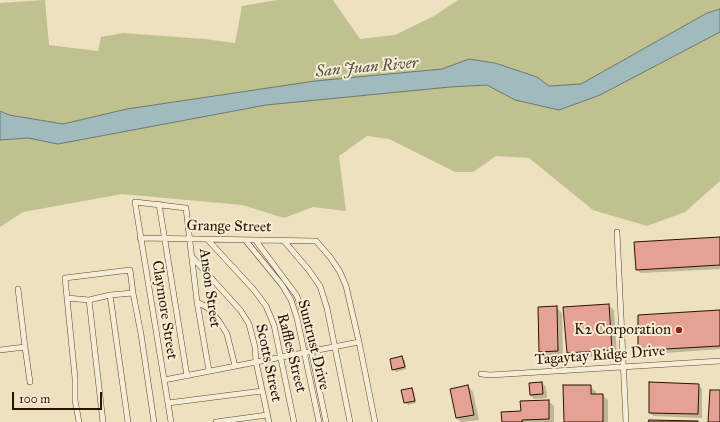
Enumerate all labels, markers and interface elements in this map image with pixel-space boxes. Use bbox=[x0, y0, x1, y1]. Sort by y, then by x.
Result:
water label: San Juan River bbox=[315, 54, 419, 82]
street label: Grange Street bbox=[186, 217, 272, 237]
street label: Anson Street bbox=[195, 247, 223, 329]
street label: Claymore Street bbox=[147, 259, 181, 361]
street label: Suntrust Drive bbox=[293, 298, 333, 392]
street label: Raffles Street bbox=[272, 312, 310, 394]
place label: K2 Corporation bbox=[574, 321, 671, 339]
street label: Scotts Street bbox=[251, 322, 285, 404]
marker: K2 Corporation bbox=[674, 325, 684, 335]
street label: Tagaytay Ridge Drive bbox=[534, 342, 666, 370]
scale bar bbox=[14, 384, 104, 410]
text: 100 m bbox=[19, 392, 50, 406]

